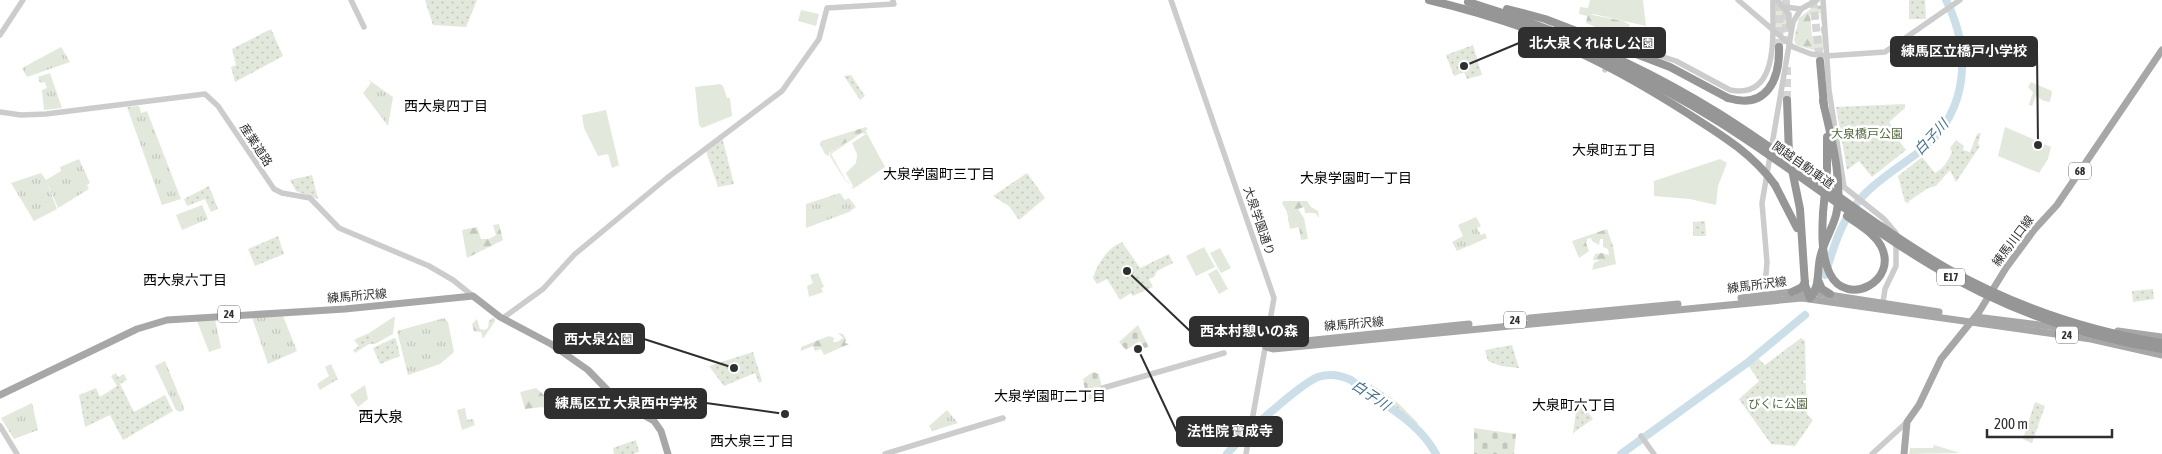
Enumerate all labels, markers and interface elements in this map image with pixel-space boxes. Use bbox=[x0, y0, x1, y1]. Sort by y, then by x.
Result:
callout: 北大泉くれはし公園 bbox=[1519, 28, 1665, 57]
text: 北大泉くれはし公園 bbox=[1529, 35, 1655, 51]
callout: 練馬区立橋戸小学校 bbox=[1891, 37, 2037, 66]
text: 練馬区立橋戸小学校 bbox=[1901, 43, 2027, 59]
district label: 西大泉四丁目 bbox=[404, 98, 488, 114]
water label: 白子川 bbox=[1911, 115, 1953, 158]
street label: 産業道路 bbox=[237, 121, 275, 169]
park label: 大泉橋戸公園 bbox=[1831, 127, 1903, 141]
street label: 関越自動車道 bbox=[1769, 139, 1837, 191]
district label: 大泉町五丁目 bbox=[1572, 142, 1656, 158]
road number: 68 bbox=[2069, 162, 2091, 180]
district label: 大泉学園町三丁目 bbox=[883, 166, 995, 182]
district label: 大泉学園町一丁目 bbox=[1300, 170, 1412, 186]
street label: 大泉学園通り bbox=[1241, 185, 1277, 257]
street label: 練馬川口線 bbox=[1989, 213, 2037, 269]
road number: E17 bbox=[1937, 268, 1965, 286]
district label: 西大泉六丁目 bbox=[143, 272, 227, 288]
street label: 練馬所沢線 bbox=[1726, 274, 1788, 296]
street label: 練馬所沢線 bbox=[326, 286, 388, 306]
road number: 24 bbox=[218, 306, 240, 322]
road number: 24 bbox=[1504, 312, 1526, 328]
street label: 練馬所沢線 bbox=[1323, 314, 1385, 334]
callout: 西本村憩いの森 bbox=[1190, 317, 1308, 346]
text: 西本村憩いの森 bbox=[1200, 323, 1298, 339]
callout: 西大泉公園 bbox=[554, 324, 644, 353]
road number: 24 bbox=[2056, 326, 2078, 344]
text: 西大泉公園 bbox=[564, 331, 634, 347]
water label: 白子川 bbox=[1349, 377, 1395, 414]
district label: 大泉学園町二丁目 bbox=[994, 388, 1106, 404]
callout: 練馬区立 大泉西中学校 bbox=[545, 389, 706, 418]
text: 練馬区立 大泉西中学校 bbox=[555, 395, 697, 411]
district label: 大泉町六丁目 bbox=[1532, 397, 1616, 413]
park label: びくに公園 bbox=[1748, 397, 1808, 411]
scale bar bbox=[1987, 406, 2112, 438]
district label: 西大泉 bbox=[358, 408, 404, 425]
text: 200 m bbox=[1994, 415, 2028, 432]
callout: 法性院 寶成寺 bbox=[1177, 417, 1282, 446]
text: 法性院 寶成寺 bbox=[1187, 423, 1273, 439]
district label: 西大泉三丁目 bbox=[710, 433, 794, 449]

